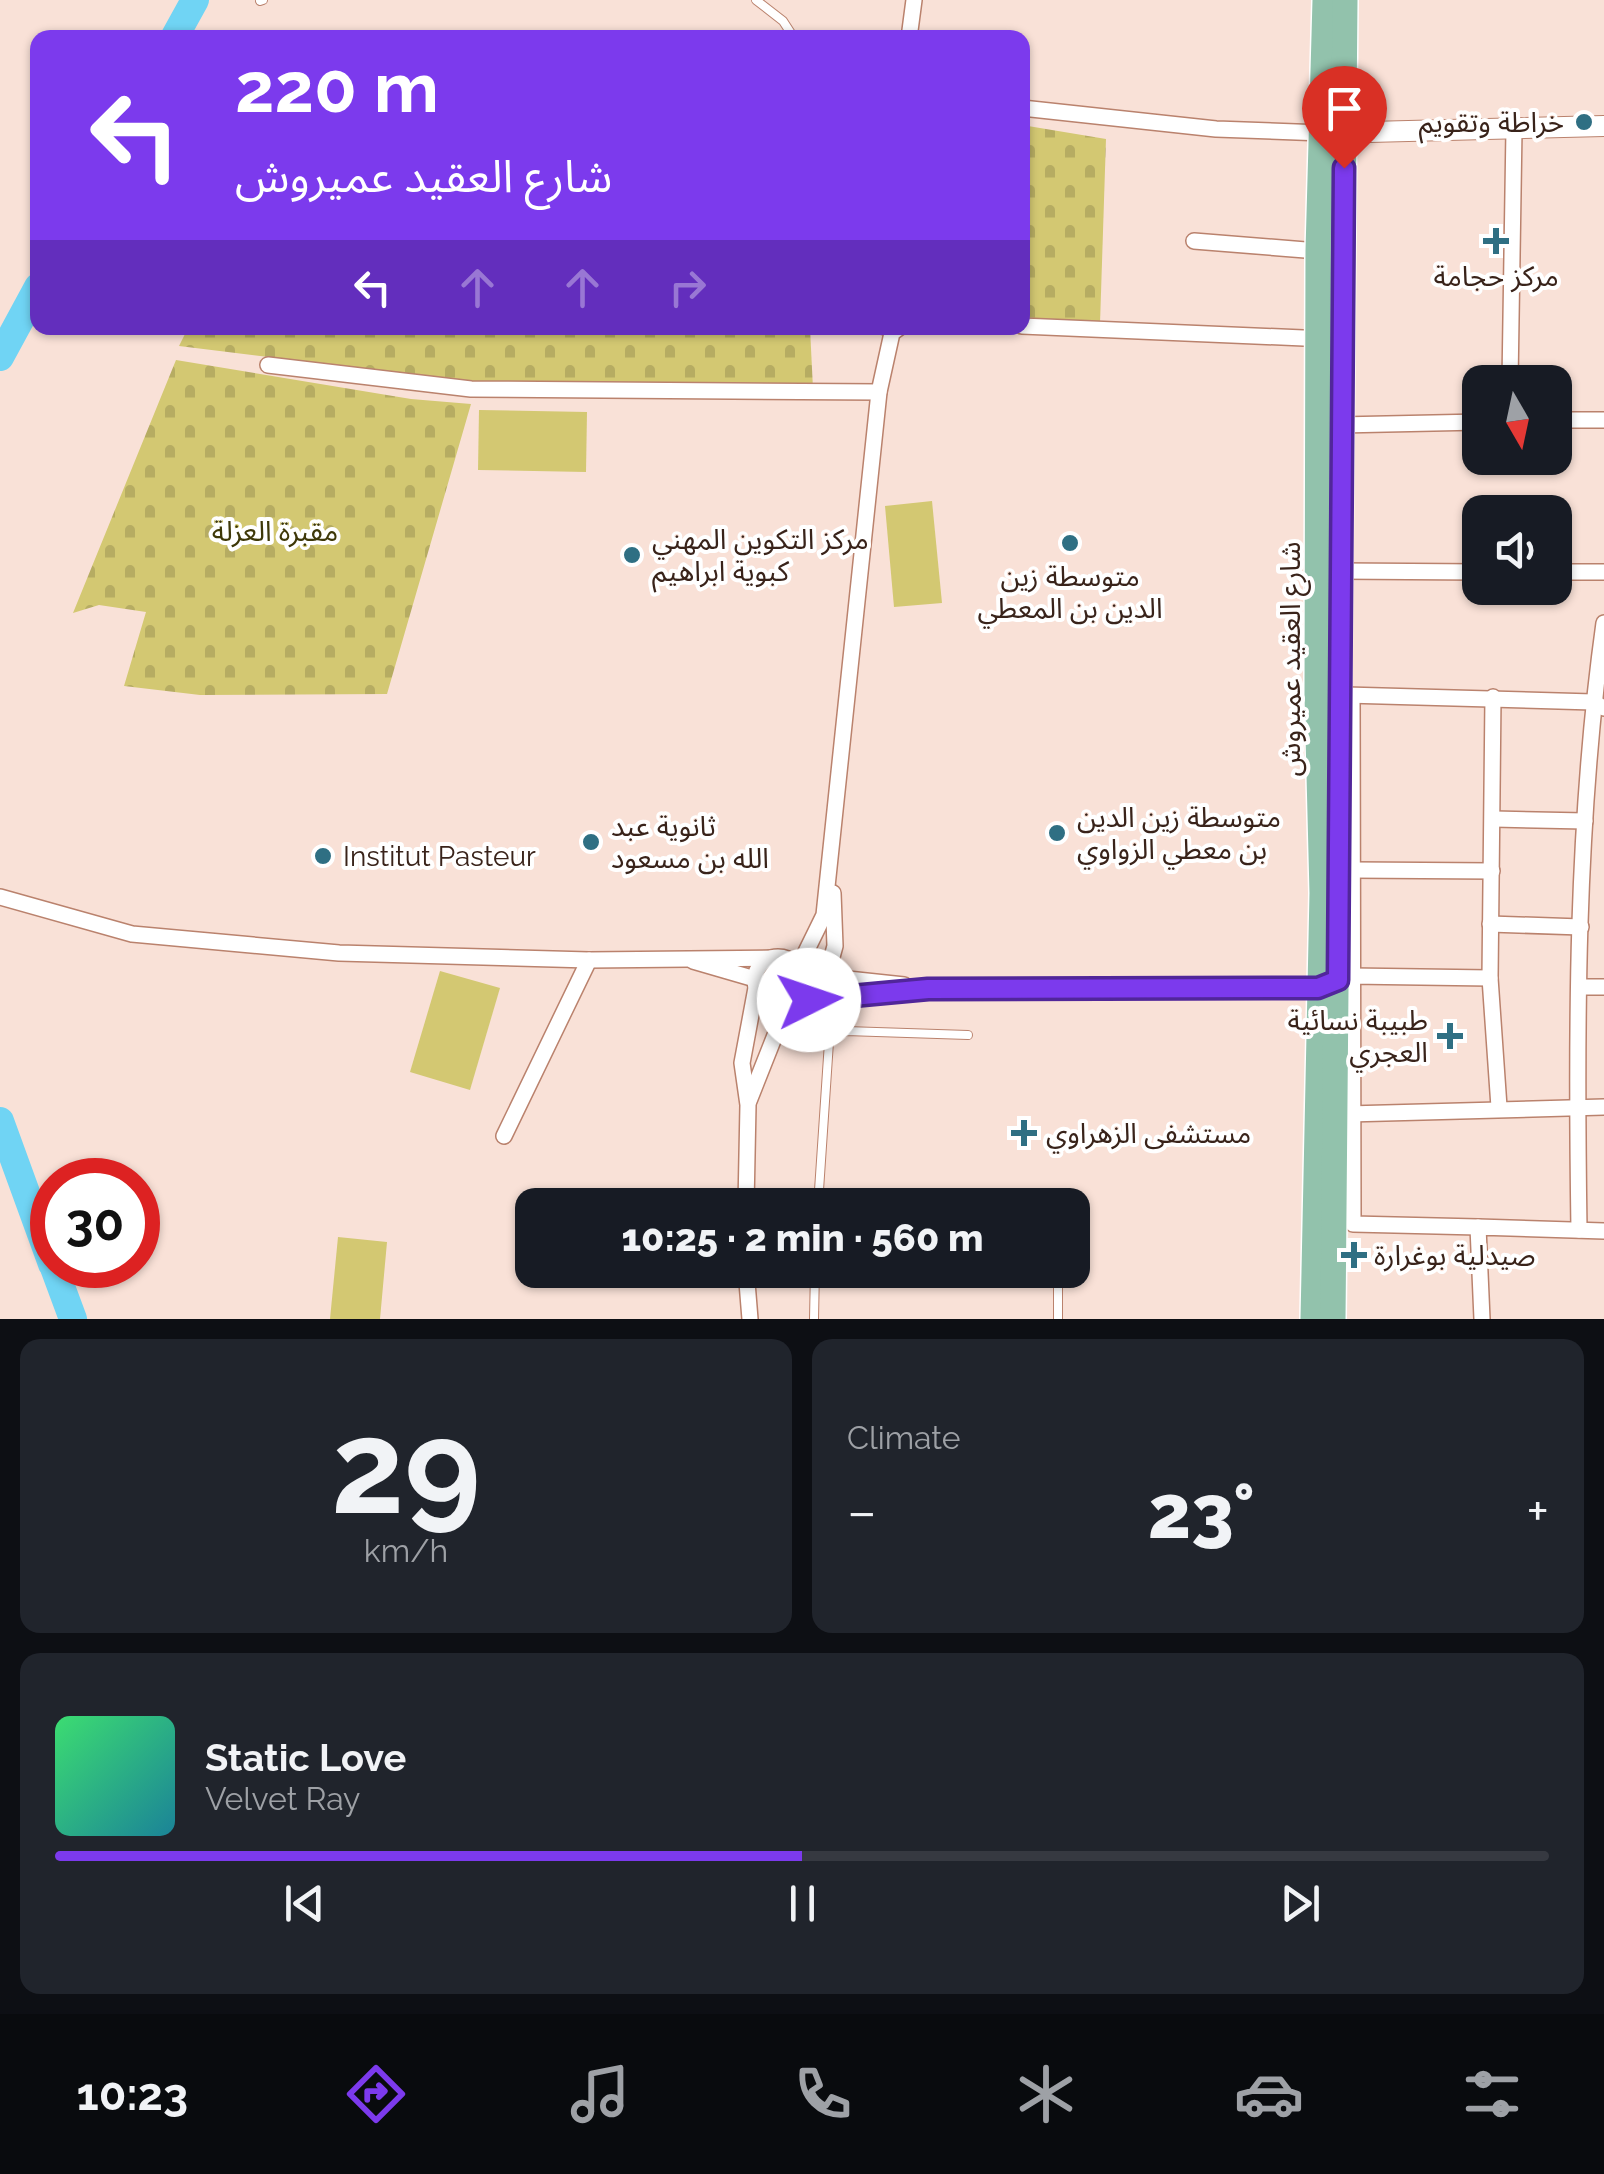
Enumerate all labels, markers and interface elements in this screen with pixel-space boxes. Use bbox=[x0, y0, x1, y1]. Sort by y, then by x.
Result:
text: 220 m bbox=[235, 46, 439, 128]
pin bbox=[1302, 66, 1387, 169]
icon: left bbox=[70, 70, 200, 200]
icon: arrive bbox=[1317, 81, 1372, 136]
place label: خراطة وتقويم bbox=[1419, 106, 1564, 144]
marker: خراطة وتقويم bbox=[1573, 111, 1595, 133]
text: شارع العقيد عميروش bbox=[235, 150, 612, 203]
marker: مركز حجامة bbox=[1483, 228, 1509, 254]
icon: left bbox=[345, 260, 400, 315]
icon: ahead bbox=[450, 260, 505, 315]
icon: ahead bbox=[555, 260, 610, 315]
icon: right bbox=[660, 260, 715, 315]
place label: مركز حجامة bbox=[1433, 260, 1559, 293]
north arrow bbox=[1462, 365, 1572, 475]
map controls bbox=[1462, 365, 1572, 605]
button: sound bbox=[1462, 495, 1572, 605]
park label: مقبرة العزلة bbox=[212, 515, 338, 548]
place label: مركز التكوين المهني كبوية ابراهيم bbox=[652, 523, 869, 593]
marker: متوسطة زين الدين بن المعطي bbox=[1059, 532, 1081, 554]
street label: شارع العقيد عميروش bbox=[1274, 542, 1311, 776]
marker: مركز التكوين المهني كبوية ابراهيم bbox=[621, 544, 643, 566]
place label: متوسطة زين الدين بن المعطي bbox=[977, 560, 1163, 629]
place label: متوسطة زين الدين بن معطي الزواوي bbox=[1077, 801, 1281, 870]
place label: ثانوية عبد الله بن مسعود bbox=[611, 810, 769, 875]
marker: متوسطة زين الدين بن معطي الزواوي bbox=[1046, 822, 1068, 844]
marker: ثانوية عبد الله بن مسعود bbox=[580, 831, 602, 853]
place label: Institut Pasteur bbox=[343, 840, 536, 873]
marker: Institut Pasteur bbox=[312, 845, 334, 867]
position arrow bbox=[757, 948, 861, 1052]
place label: طبيبة نسائية العجري bbox=[1288, 1004, 1428, 1073]
marker: طبيبة نسائية العجري bbox=[1437, 1023, 1463, 1049]
place label: مستشفى الزهراوي bbox=[1046, 1117, 1251, 1154]
marker: مستشفى الزهراوي bbox=[1011, 1120, 1037, 1146]
speed limit sign: 30 bbox=[30, 1158, 160, 1288]
text: 10:25 · 2 min · 560 m bbox=[621, 1215, 984, 1260]
place label: صيدلية بوغرارة bbox=[1374, 1239, 1535, 1272]
marker: صيدلية بوغرارة bbox=[1343, 1244, 1365, 1266]
text: 29 bbox=[331, 1391, 481, 1543]
text: Climate bbox=[847, 1419, 961, 1456]
text: 23° bbox=[1148, 1467, 1255, 1556]
text: − bbox=[847, 1479, 877, 1544]
text: + bbox=[1526, 1479, 1549, 1544]
text: km/h bbox=[364, 1532, 448, 1569]
text: Static Love bbox=[205, 1735, 406, 1780]
text: Velvet Ray bbox=[205, 1780, 360, 1817]
icon: previous bbox=[277, 1876, 332, 1931]
icon: pause bbox=[775, 1876, 830, 1931]
icon: next bbox=[1273, 1876, 1328, 1931]
icon: directions bbox=[341, 2059, 411, 2129]
icon: music bbox=[565, 2059, 635, 2129]
icon: phone bbox=[788, 2059, 858, 2129]
icon: climate bbox=[1011, 2059, 1081, 2129]
icon: car bbox=[1234, 2059, 1304, 2129]
icon: filters bbox=[1457, 2059, 1527, 2129]
text: 10:23 bbox=[77, 2068, 188, 2121]

